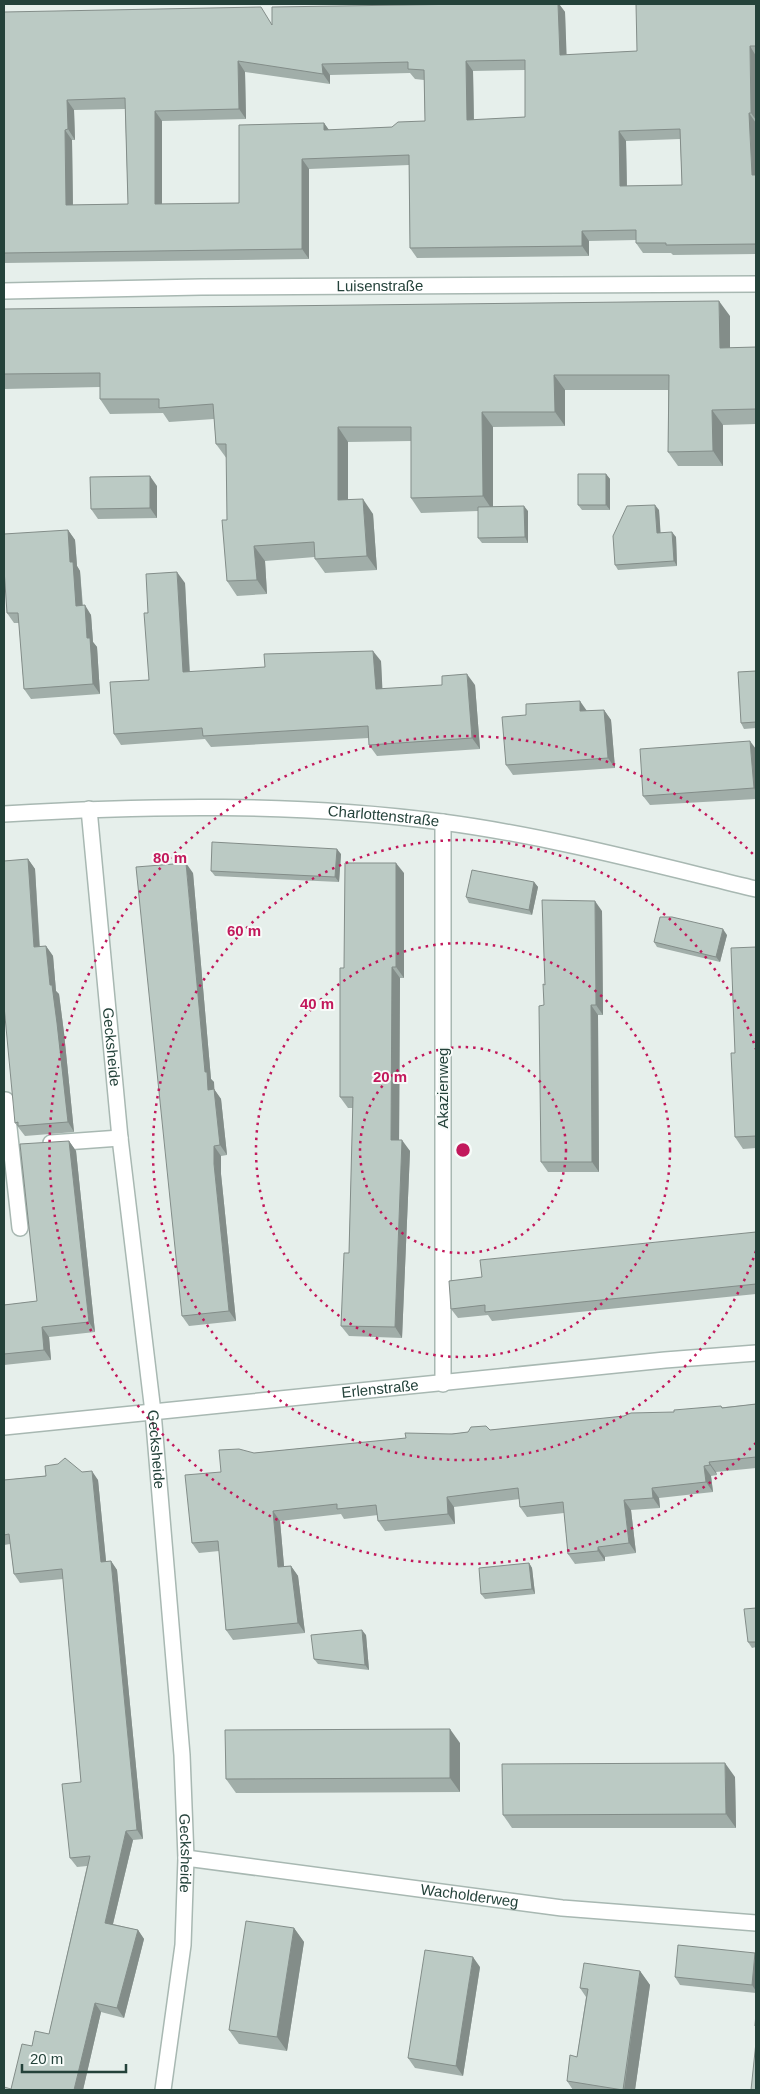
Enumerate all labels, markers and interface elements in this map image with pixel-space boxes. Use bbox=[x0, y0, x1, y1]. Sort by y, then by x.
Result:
street label: Luisenstraße bbox=[337, 277, 423, 294]
street label: Charlottenstraße bbox=[327, 802, 440, 830]
text: 80 m bbox=[153, 849, 187, 866]
text: 60 m bbox=[227, 922, 261, 939]
text: 40 m bbox=[300, 995, 334, 1012]
street label: Gecksheide bbox=[100, 1007, 124, 1087]
street label: Akazienweg bbox=[434, 1048, 451, 1128]
text: 20 m bbox=[373, 1068, 407, 1085]
centre of rings bbox=[454, 1141, 472, 1159]
street label: Erlenstraße bbox=[341, 1376, 419, 1401]
street label: Gecksheide bbox=[145, 1409, 168, 1490]
street label: Gecksheide bbox=[176, 1813, 195, 1893]
street label: Wacholderweg bbox=[420, 1880, 520, 1910]
scale bar bbox=[22, 2042, 126, 2074]
text: 20 m bbox=[30, 2050, 63, 2067]

